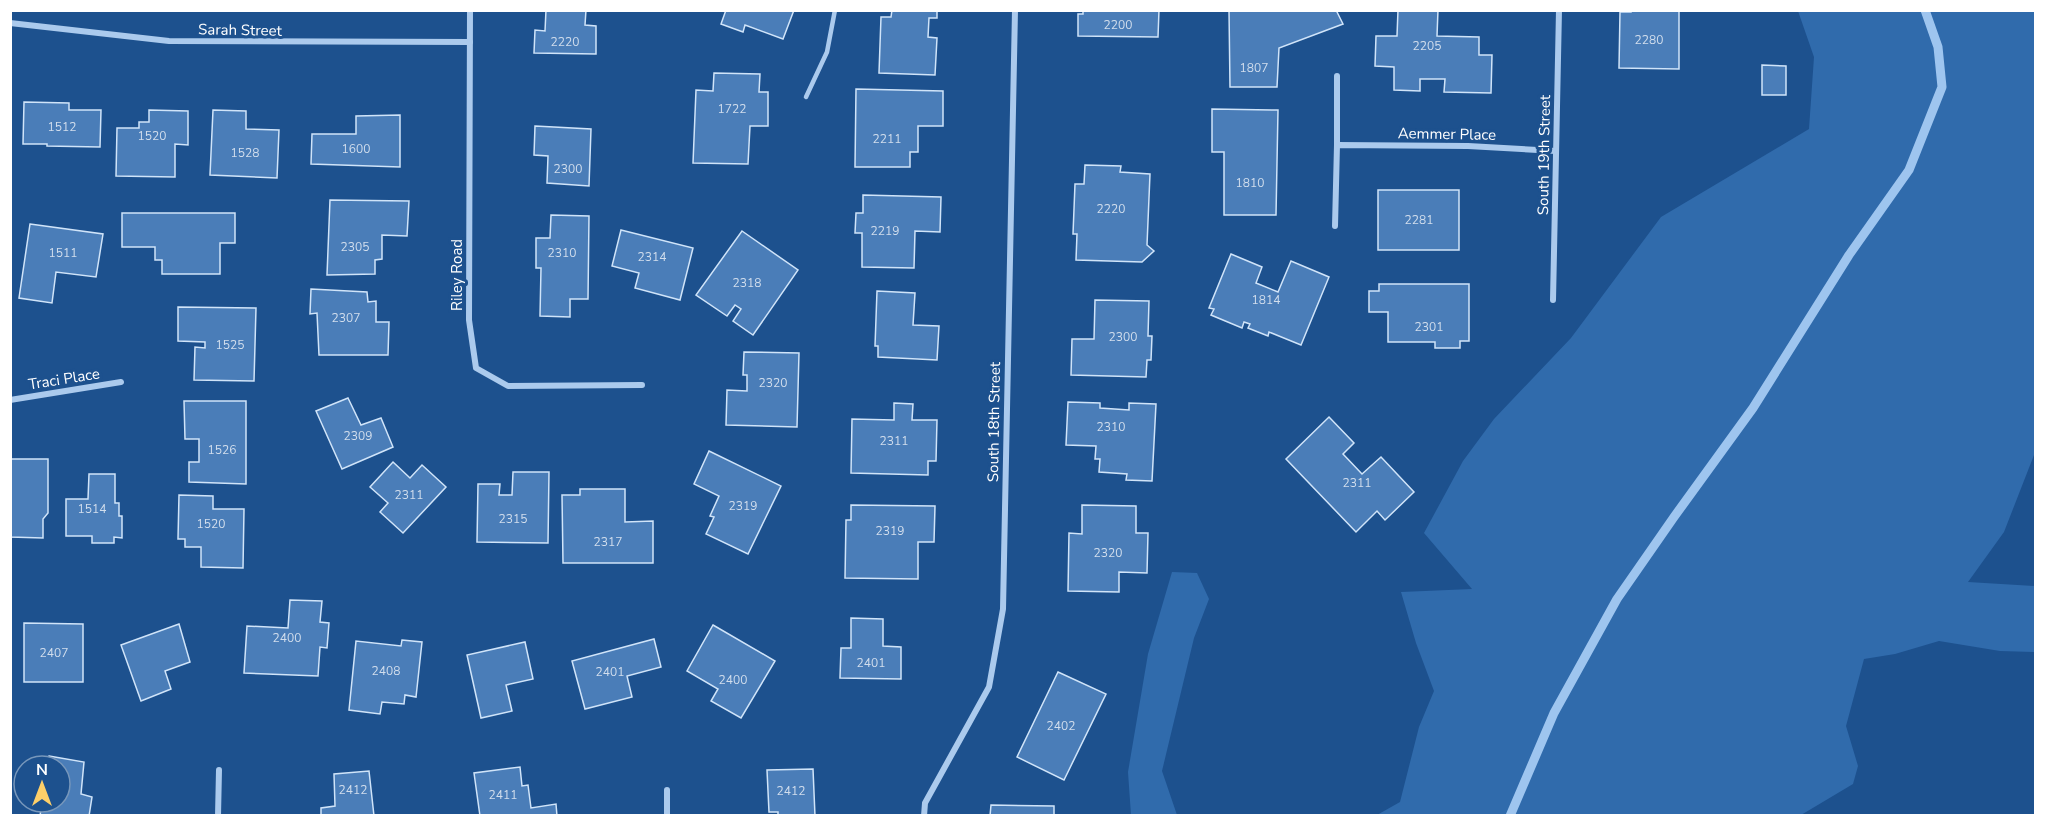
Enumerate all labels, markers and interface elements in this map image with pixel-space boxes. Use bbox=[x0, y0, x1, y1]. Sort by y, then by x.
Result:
house number: 2200 bbox=[1104, 17, 1132, 33]
street label: Sarah Street bbox=[198, 19, 283, 41]
house number: 2280 bbox=[1635, 32, 1663, 48]
house number: 2220 bbox=[551, 34, 579, 50]
house number: 2205 bbox=[1413, 38, 1441, 54]
house number: 1807 bbox=[1240, 60, 1268, 76]
street label: South 19th Street bbox=[1533, 94, 1555, 215]
house number: 1722 bbox=[718, 101, 746, 117]
house number: 1512 bbox=[48, 119, 76, 135]
street label: Aemmer Place bbox=[1398, 123, 1496, 145]
house number: 1520 bbox=[138, 128, 166, 144]
house number: 2211 bbox=[873, 131, 901, 147]
house number: 1600 bbox=[342, 141, 370, 157]
house number: 1528 bbox=[231, 145, 259, 161]
house number: 2300 bbox=[554, 161, 582, 177]
house number: 1810 bbox=[1236, 175, 1264, 191]
house number: 2220 bbox=[1097, 201, 1125, 217]
house number: 2281 bbox=[1405, 212, 1433, 228]
house number: 2219 bbox=[871, 223, 899, 239]
house number: 2305 bbox=[341, 239, 369, 255]
street label: Riley Road bbox=[447, 239, 467, 311]
house number: 1511 bbox=[49, 245, 77, 261]
house number: 2310 bbox=[548, 245, 576, 261]
house number: 2314 bbox=[638, 249, 666, 265]
house number: 2318 bbox=[733, 275, 761, 291]
house number: 1814 bbox=[1252, 292, 1280, 308]
house number: 2307 bbox=[332, 310, 360, 326]
house number: 2301 bbox=[1415, 319, 1443, 335]
house number: 2300 bbox=[1109, 329, 1137, 345]
house number: 1525 bbox=[216, 337, 244, 353]
street label: South 18th Street bbox=[983, 361, 1005, 482]
street label: Traci Place bbox=[27, 363, 101, 395]
house number: 2320 bbox=[759, 375, 787, 391]
house number: 2310 bbox=[1097, 419, 1125, 435]
house number: 2309 bbox=[344, 428, 372, 444]
house number: 2311 bbox=[880, 433, 908, 449]
house number: 1526 bbox=[208, 442, 236, 458]
house number: 2311 bbox=[1343, 475, 1371, 491]
house number: 2311 bbox=[395, 487, 423, 503]
house number: 2319 bbox=[729, 498, 757, 514]
house number: 1514 bbox=[78, 501, 106, 517]
house number: 2315 bbox=[499, 511, 527, 527]
house number: 1520 bbox=[197, 516, 225, 532]
house number: 2319 bbox=[876, 523, 904, 539]
house number: 2317 bbox=[594, 534, 622, 550]
house number: 2320 bbox=[1094, 545, 1122, 561]
house number: 2400 bbox=[273, 630, 301, 646]
house number: 2407 bbox=[40, 645, 68, 661]
house number: 2401 bbox=[857, 655, 885, 671]
house number: 2408 bbox=[372, 663, 400, 679]
house number: 2401 bbox=[596, 664, 624, 680]
house number: 2400 bbox=[719, 672, 747, 688]
house number: 2402 bbox=[1047, 718, 1075, 734]
north arrow bbox=[12, 754, 72, 814]
text: N bbox=[36, 759, 48, 781]
house number: 2412 bbox=[339, 782, 367, 798]
house number: 2412 bbox=[777, 783, 805, 799]
house number: 2411 bbox=[489, 787, 517, 803]

